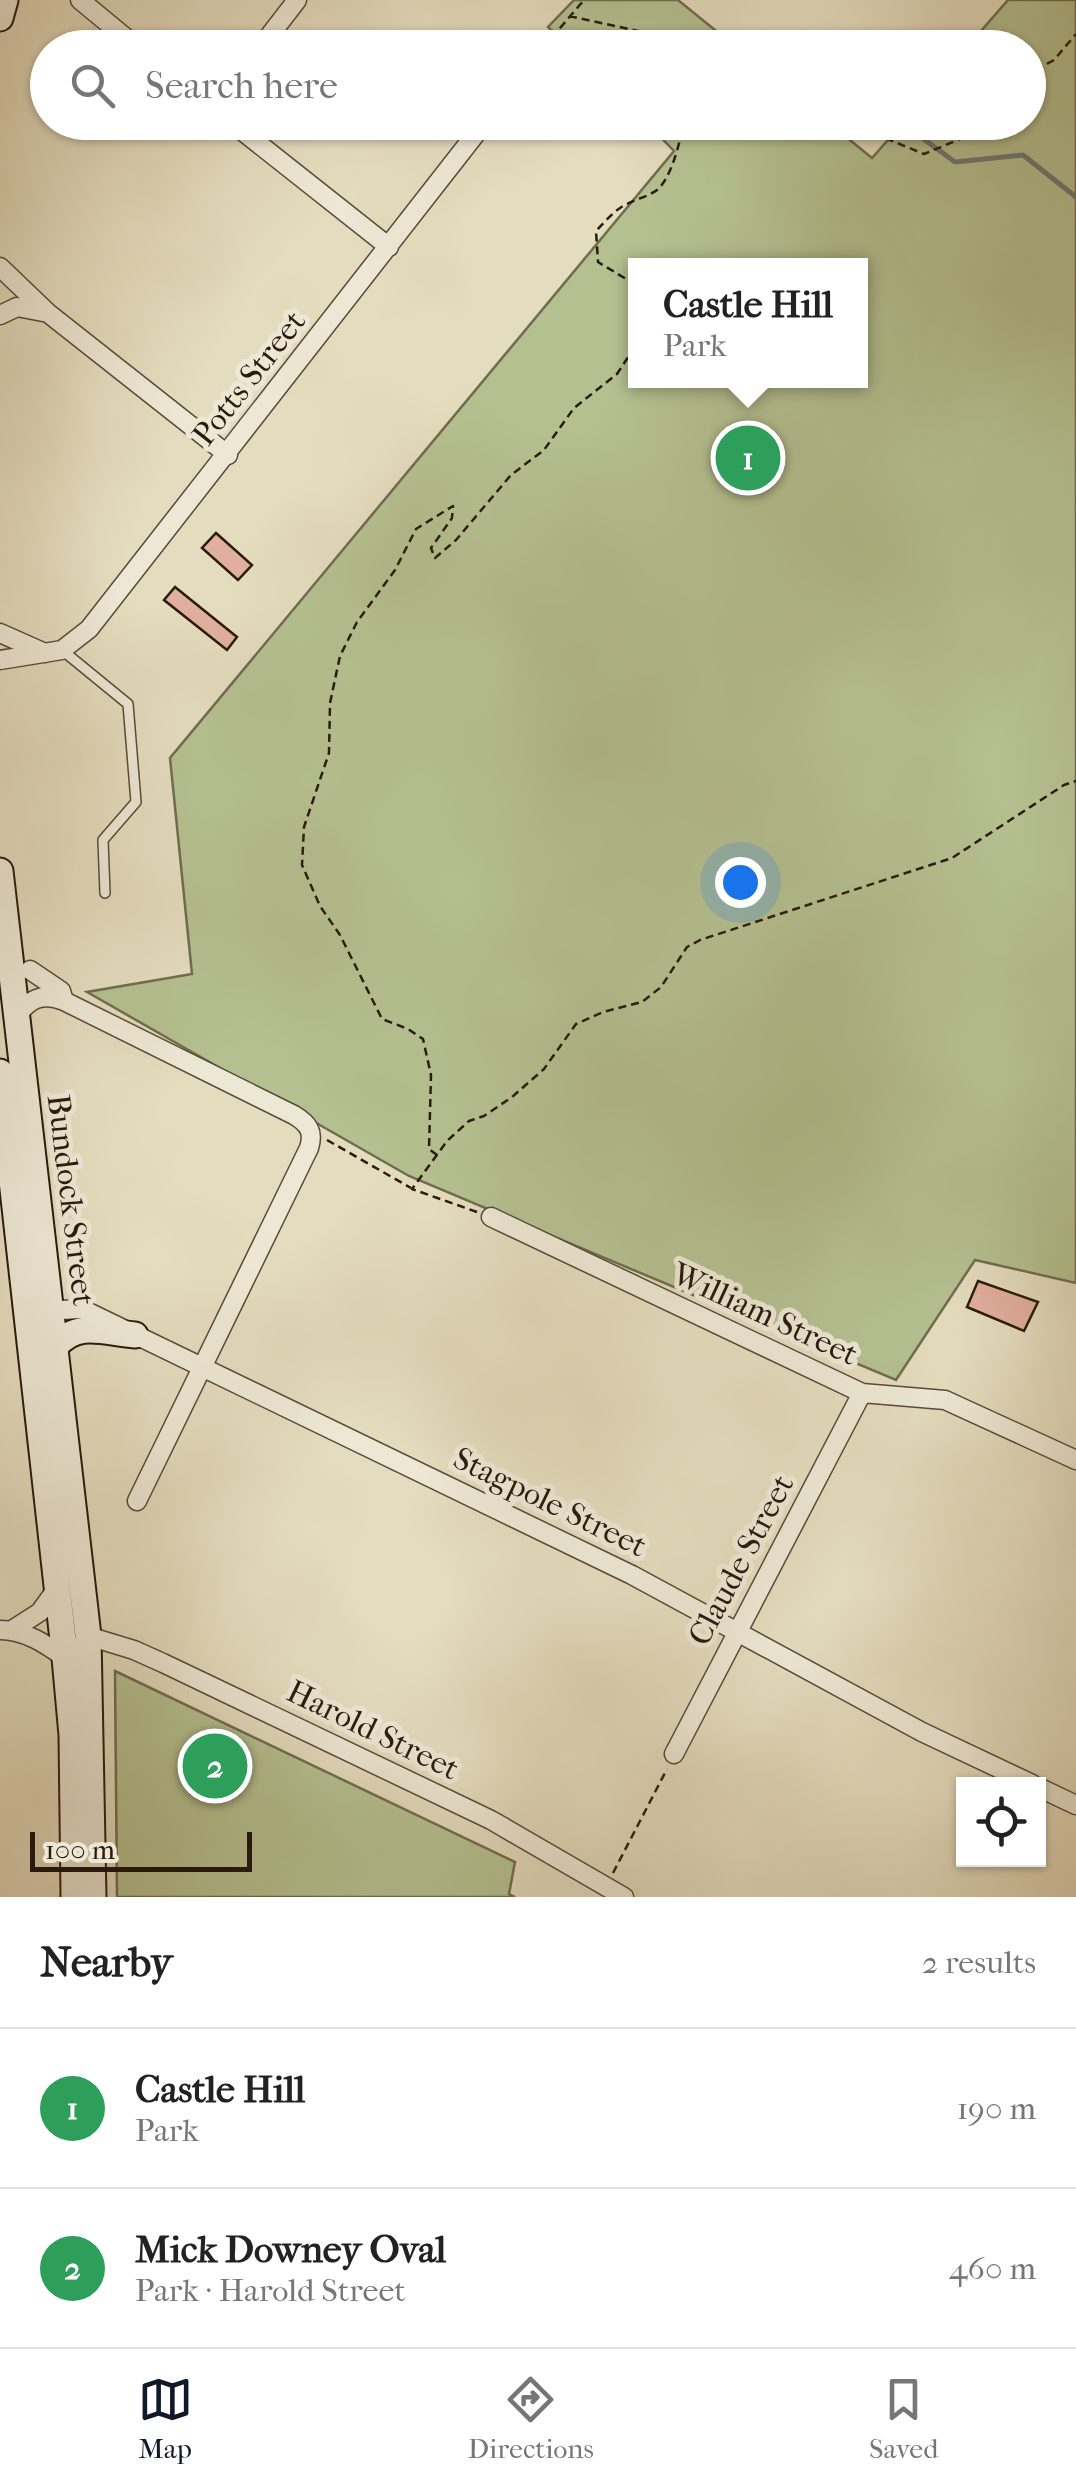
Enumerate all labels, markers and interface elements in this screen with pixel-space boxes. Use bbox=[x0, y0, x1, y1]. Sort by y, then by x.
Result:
search box bbox=[30, 30, 1046, 140]
icon: search bbox=[65, 58, 120, 113]
text: Search here bbox=[145, 63, 338, 108]
popup bbox=[628, 258, 868, 388]
text: Castle Hill bbox=[663, 282, 833, 327]
street label: Potts Street bbox=[185, 303, 313, 453]
text: Park bbox=[663, 327, 726, 364]
pin: 1 bbox=[716, 420, 780, 496]
your location bbox=[715, 857, 766, 908]
street label: Bundock Street bbox=[40, 1092, 102, 1308]
street label: William Street bbox=[665, 1254, 864, 1373]
street label: Stagpole Street bbox=[447, 1439, 653, 1565]
street label: Claude Street bbox=[681, 1468, 802, 1652]
street label: Harold Street bbox=[281, 1672, 466, 1788]
pin: 2 bbox=[182, 1728, 248, 1804]
map controls bbox=[956, 1777, 1046, 1867]
button: locate bbox=[956, 1777, 1046, 1867]
scale bar bbox=[30, 1827, 252, 1872]
text: 100 m bbox=[45, 1833, 115, 1866]
text: Nearby bbox=[40, 1938, 172, 1987]
text: 2 results bbox=[922, 1944, 1036, 1981]
text: Castle Hill bbox=[135, 2067, 305, 2112]
text: 1 bbox=[67, 2090, 78, 2127]
text: 190 m bbox=[957, 2090, 1036, 2127]
text: Park bbox=[135, 2112, 199, 2149]
text: Mick Downey Oval bbox=[135, 2227, 446, 2272]
text: 2 bbox=[64, 2250, 81, 2287]
text: 460 m bbox=[949, 2250, 1036, 2287]
text: Park · Harold Street bbox=[135, 2272, 406, 2309]
tab: Map bbox=[138, 2372, 193, 2465]
tab: Directions bbox=[468, 2372, 594, 2465]
tab: Saved bbox=[869, 2372, 938, 2465]

